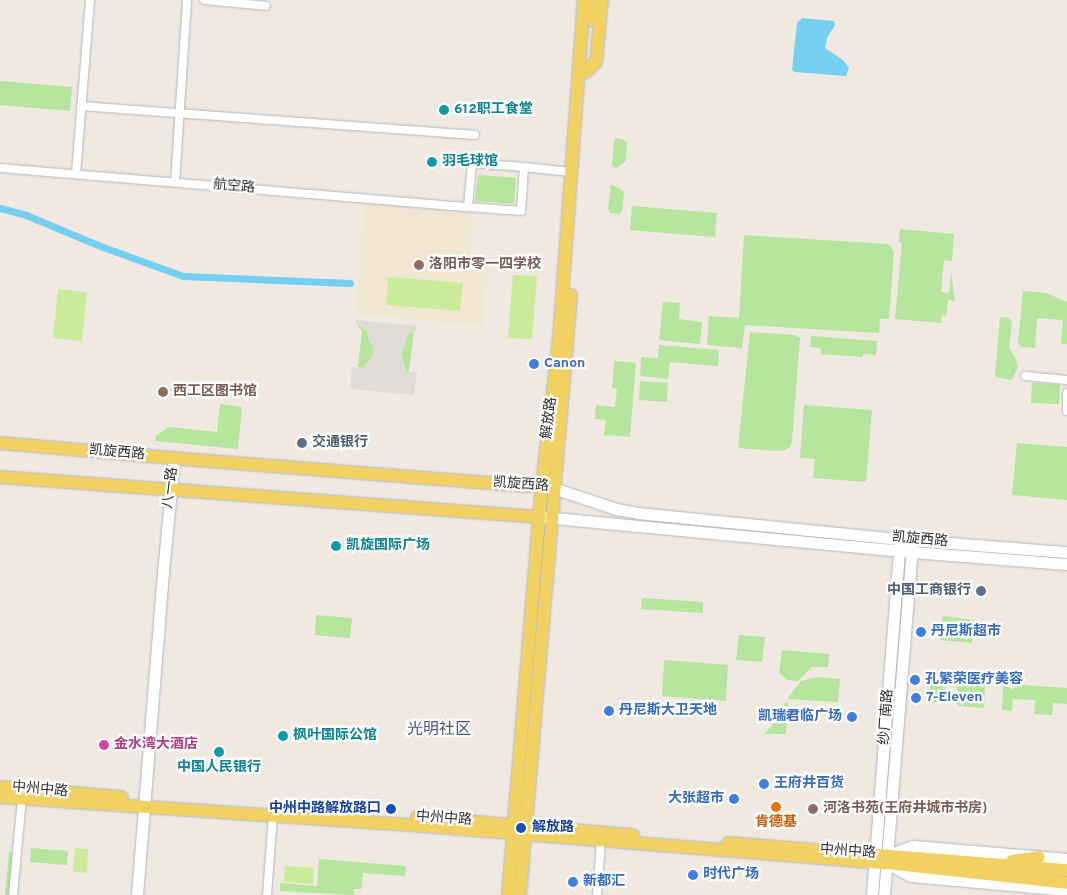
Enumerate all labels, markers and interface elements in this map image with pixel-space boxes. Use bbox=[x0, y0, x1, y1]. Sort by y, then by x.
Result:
place label: 612职工食堂 bbox=[454, 102, 533, 118]
marker: 612职工食堂 bbox=[438, 104, 450, 116]
place label: 羽毛球馆 bbox=[442, 154, 498, 170]
marker: 羽毛球馆 bbox=[426, 156, 438, 168]
street label: 航空路 bbox=[212, 177, 256, 197]
place label: 洛阳市零一四学校 bbox=[429, 257, 541, 273]
marker: 洛阳市零一四学校 bbox=[413, 259, 425, 271]
place label: Canon bbox=[544, 356, 585, 372]
marker: Canon bbox=[528, 358, 540, 370]
place label: 西工区图书馆 bbox=[173, 384, 257, 400]
marker: 西工区图书馆 bbox=[157, 386, 169, 398]
street label: 解放路 bbox=[539, 396, 561, 440]
place label: 交通银行 bbox=[312, 435, 368, 451]
marker: 交通银行 bbox=[296, 437, 308, 449]
street label: 凯旋西路 bbox=[88, 442, 146, 464]
street label: 八一路 bbox=[160, 466, 182, 510]
street label: 凯旋西路 bbox=[492, 475, 550, 495]
street label: 凯旋西路 bbox=[891, 529, 949, 551]
place label: 凯旋国际广场 bbox=[346, 538, 430, 554]
marker: 凯旋国际广场 bbox=[330, 540, 342, 552]
place label: 中国工商银行 bbox=[887, 583, 971, 599]
marker: 中国工商银行 bbox=[975, 585, 987, 597]
place label: 丹尼斯超市 bbox=[931, 624, 1001, 640]
marker: 丹尼斯超市 bbox=[915, 626, 927, 638]
place label: 孔繁荣医疗美容 bbox=[925, 672, 1023, 688]
marker: 孔繁荣医疗美容 bbox=[909, 674, 921, 686]
street label: 纱厂南路 bbox=[877, 688, 897, 746]
place label: 7-Eleven bbox=[926, 690, 983, 706]
marker: 7-Eleven bbox=[910, 692, 922, 704]
place label: 丹尼斯大卫天地 bbox=[619, 703, 717, 719]
marker: 丹尼斯大卫天地 bbox=[603, 705, 615, 717]
place label: 凯瑞·君临广场 bbox=[758, 709, 842, 725]
marker: 凯瑞·君临广场 bbox=[846, 711, 858, 723]
district label: 光明社区 bbox=[407, 720, 471, 740]
place label: 枫叶国际公馆 bbox=[293, 728, 377, 744]
marker: 枫叶国际公馆 bbox=[277, 730, 289, 742]
place label: 金水湾大酒店 bbox=[114, 737, 198, 753]
marker: 金水湾大酒店 bbox=[98, 739, 110, 751]
marker: 中国人民银行 bbox=[213, 746, 225, 758]
place label: 中国人民银行 bbox=[177, 760, 261, 776]
place label: 王府井百货 bbox=[774, 776, 844, 792]
marker: 王府井百货 bbox=[758, 778, 770, 790]
street label: 中州中路 bbox=[11, 779, 69, 801]
place label: 大张超市 bbox=[668, 791, 724, 807]
marker: 大张超市 bbox=[728, 793, 740, 805]
place label: 中州中路解放路口 bbox=[269, 801, 381, 817]
marker: 肯德基 bbox=[770, 801, 782, 813]
place label: 河洛书苑(王府井城市书房) bbox=[823, 801, 987, 817]
marker: 中州中路解放路口 bbox=[385, 803, 397, 815]
marker: 河洛书苑(王府井城市书房) bbox=[807, 803, 819, 815]
street label: 中州中路 bbox=[415, 809, 473, 829]
place label: 肯德基 bbox=[755, 815, 797, 831]
place label: 解放路 bbox=[532, 820, 574, 836]
marker: 解放路 bbox=[514, 821, 528, 835]
street label: 中州中路 bbox=[819, 842, 877, 862]
place label: 时代广场 bbox=[703, 867, 759, 883]
marker: 时代广场 bbox=[687, 869, 699, 881]
place label: 新都汇 bbox=[583, 874, 625, 890]
marker: 新都汇 bbox=[567, 876, 579, 888]

